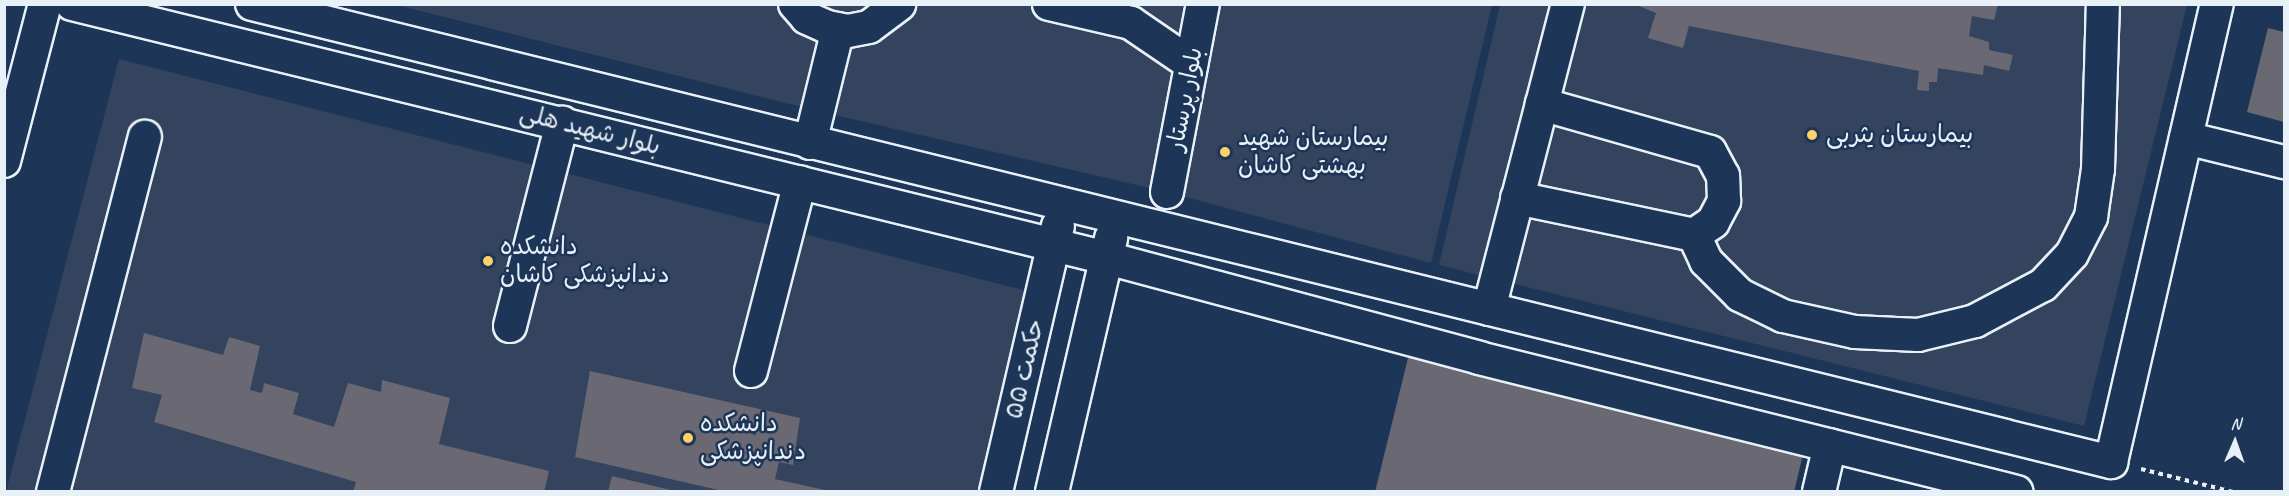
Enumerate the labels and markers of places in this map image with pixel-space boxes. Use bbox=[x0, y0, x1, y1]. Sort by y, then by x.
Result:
place label: بیمارستان یثربی bbox=[1826, 121, 1973, 149]
place label: بیمارستان شهید بهشتی کاشان bbox=[1238, 124, 1389, 180]
marker: بیمارستان یثربی bbox=[1803, 126, 1821, 144]
marker: بیمارستان شهید بهشتی کاشان bbox=[1216, 143, 1234, 161]
place label: دانشکده دندانپزشکی کاشان bbox=[500, 233, 670, 289]
marker: دانشکده دندانپزشکی کاشان bbox=[481, 254, 495, 268]
place label: دانشکده دندانپزشکی bbox=[700, 410, 806, 466]
marker: دانشکده دندانپزشکی bbox=[681, 431, 695, 445]

